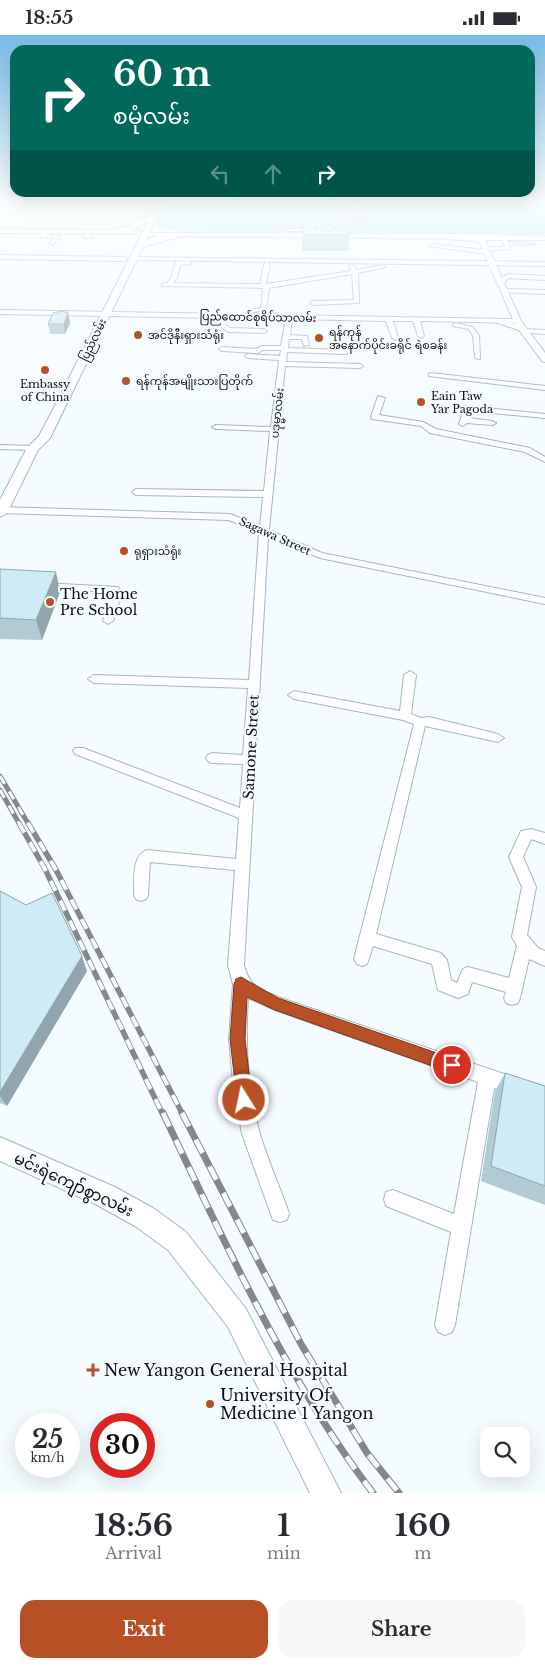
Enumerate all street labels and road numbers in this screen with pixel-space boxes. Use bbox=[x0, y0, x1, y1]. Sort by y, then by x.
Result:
street label: ပြည်ထောင်စုရိပ်သာလမ်း bbox=[199, 309, 317, 327]
street label: ပြည်လမ်း bbox=[77, 316, 111, 365]
street label: ပဒုမ္မာလမ်း bbox=[267, 387, 289, 439]
street label: Sagawa Street bbox=[237, 514, 314, 558]
street label: Samone Street bbox=[239, 694, 263, 800]
street label: မင်းရဲကျော်စွာလမ်း bbox=[9, 1147, 137, 1224]

